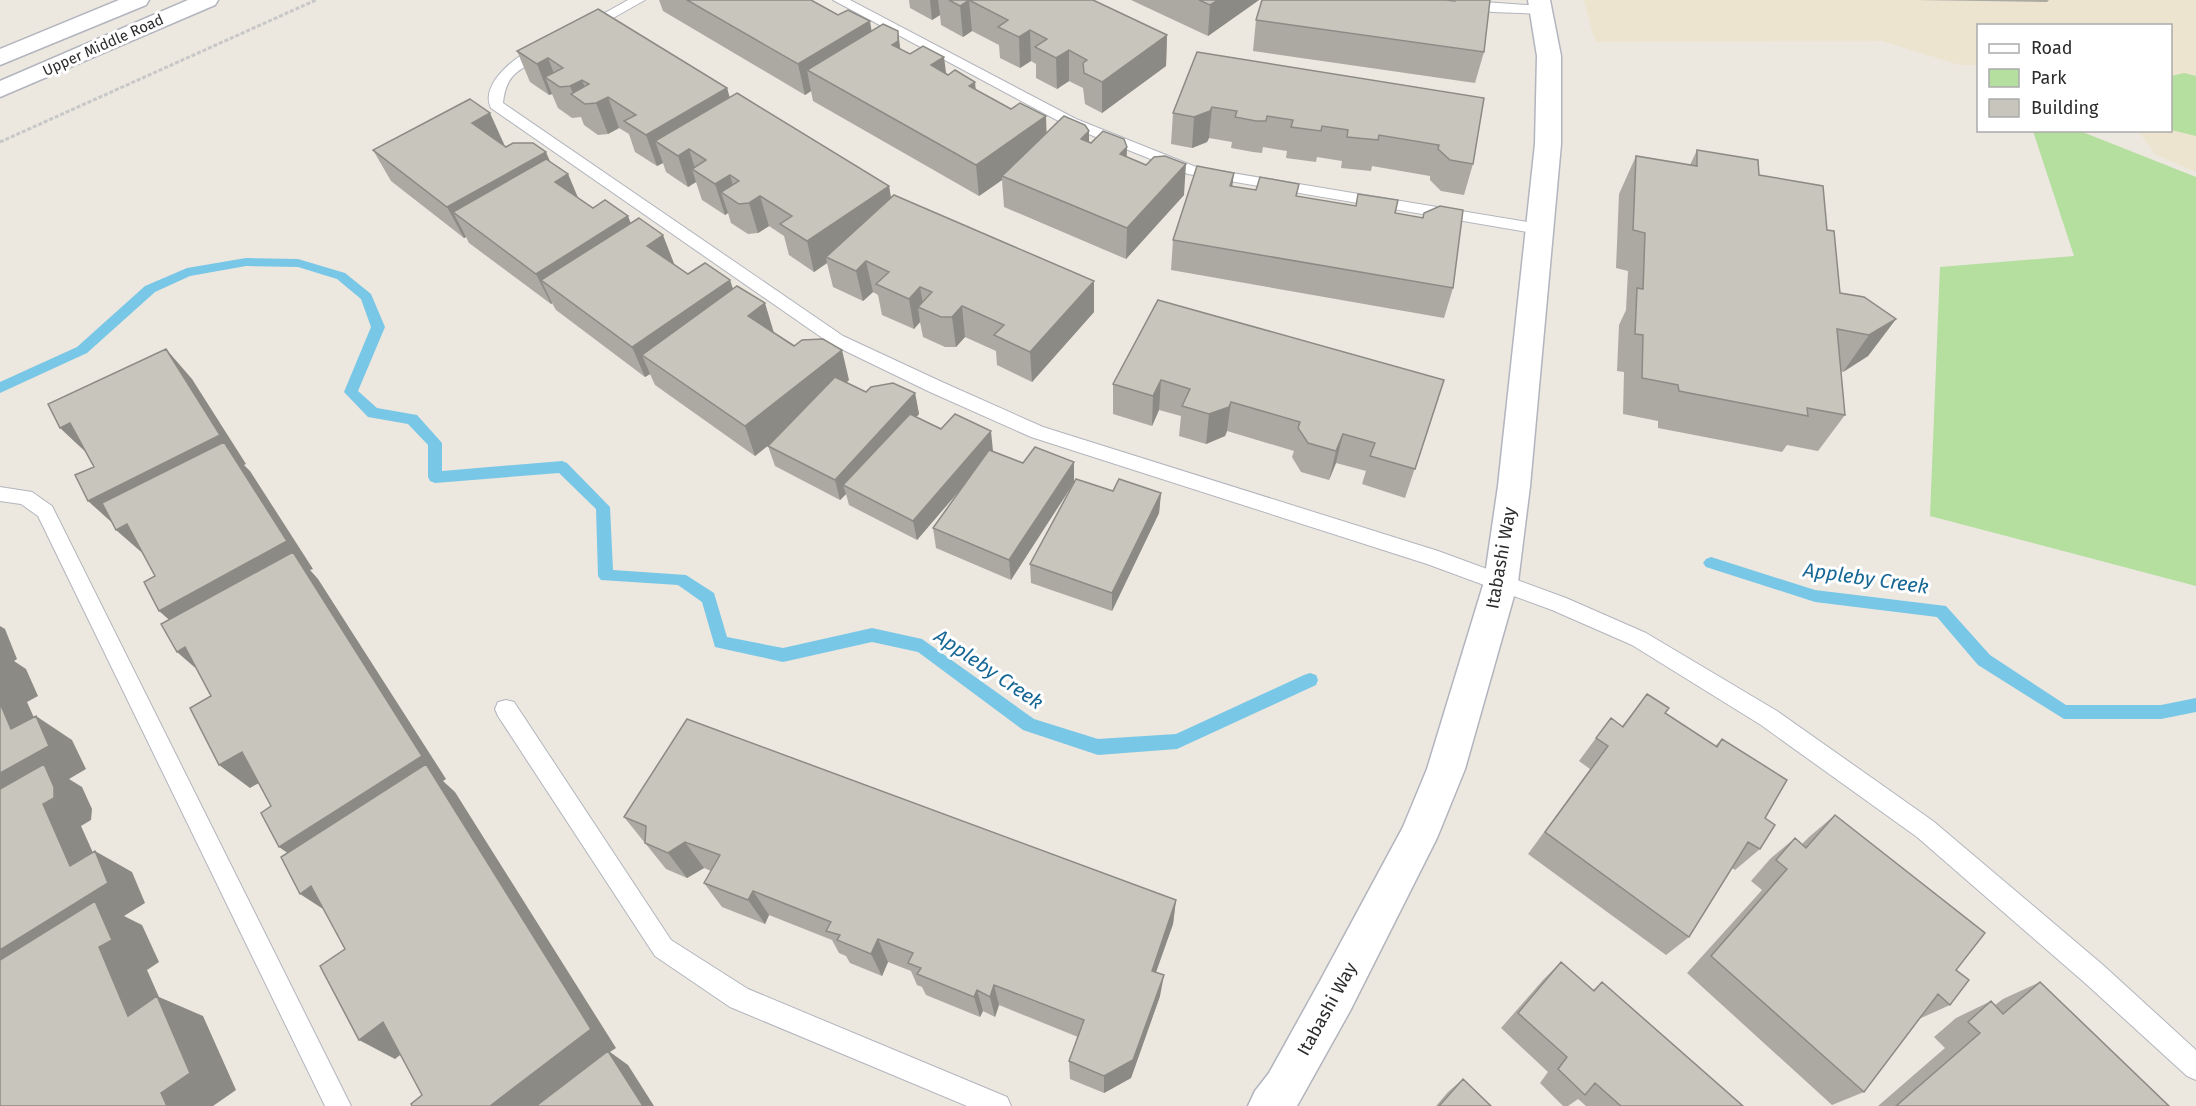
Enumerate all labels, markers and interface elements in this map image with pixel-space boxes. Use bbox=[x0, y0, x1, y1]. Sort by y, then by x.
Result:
street label: Upper Middle Road bbox=[40, 10, 166, 80]
legend bbox=[1977, 24, 2172, 132]
text: Road bbox=[2031, 37, 2073, 59]
text: Park bbox=[2031, 67, 2067, 89]
text: Building bbox=[2031, 97, 2099, 119]
street label: Itabashi Way bbox=[1481, 505, 1521, 611]
water label: Appleby Creek bbox=[1801, 557, 1930, 599]
water label: Appleby Creek bbox=[929, 623, 1048, 714]
street label: Itabashi Way bbox=[1292, 958, 1362, 1059]

